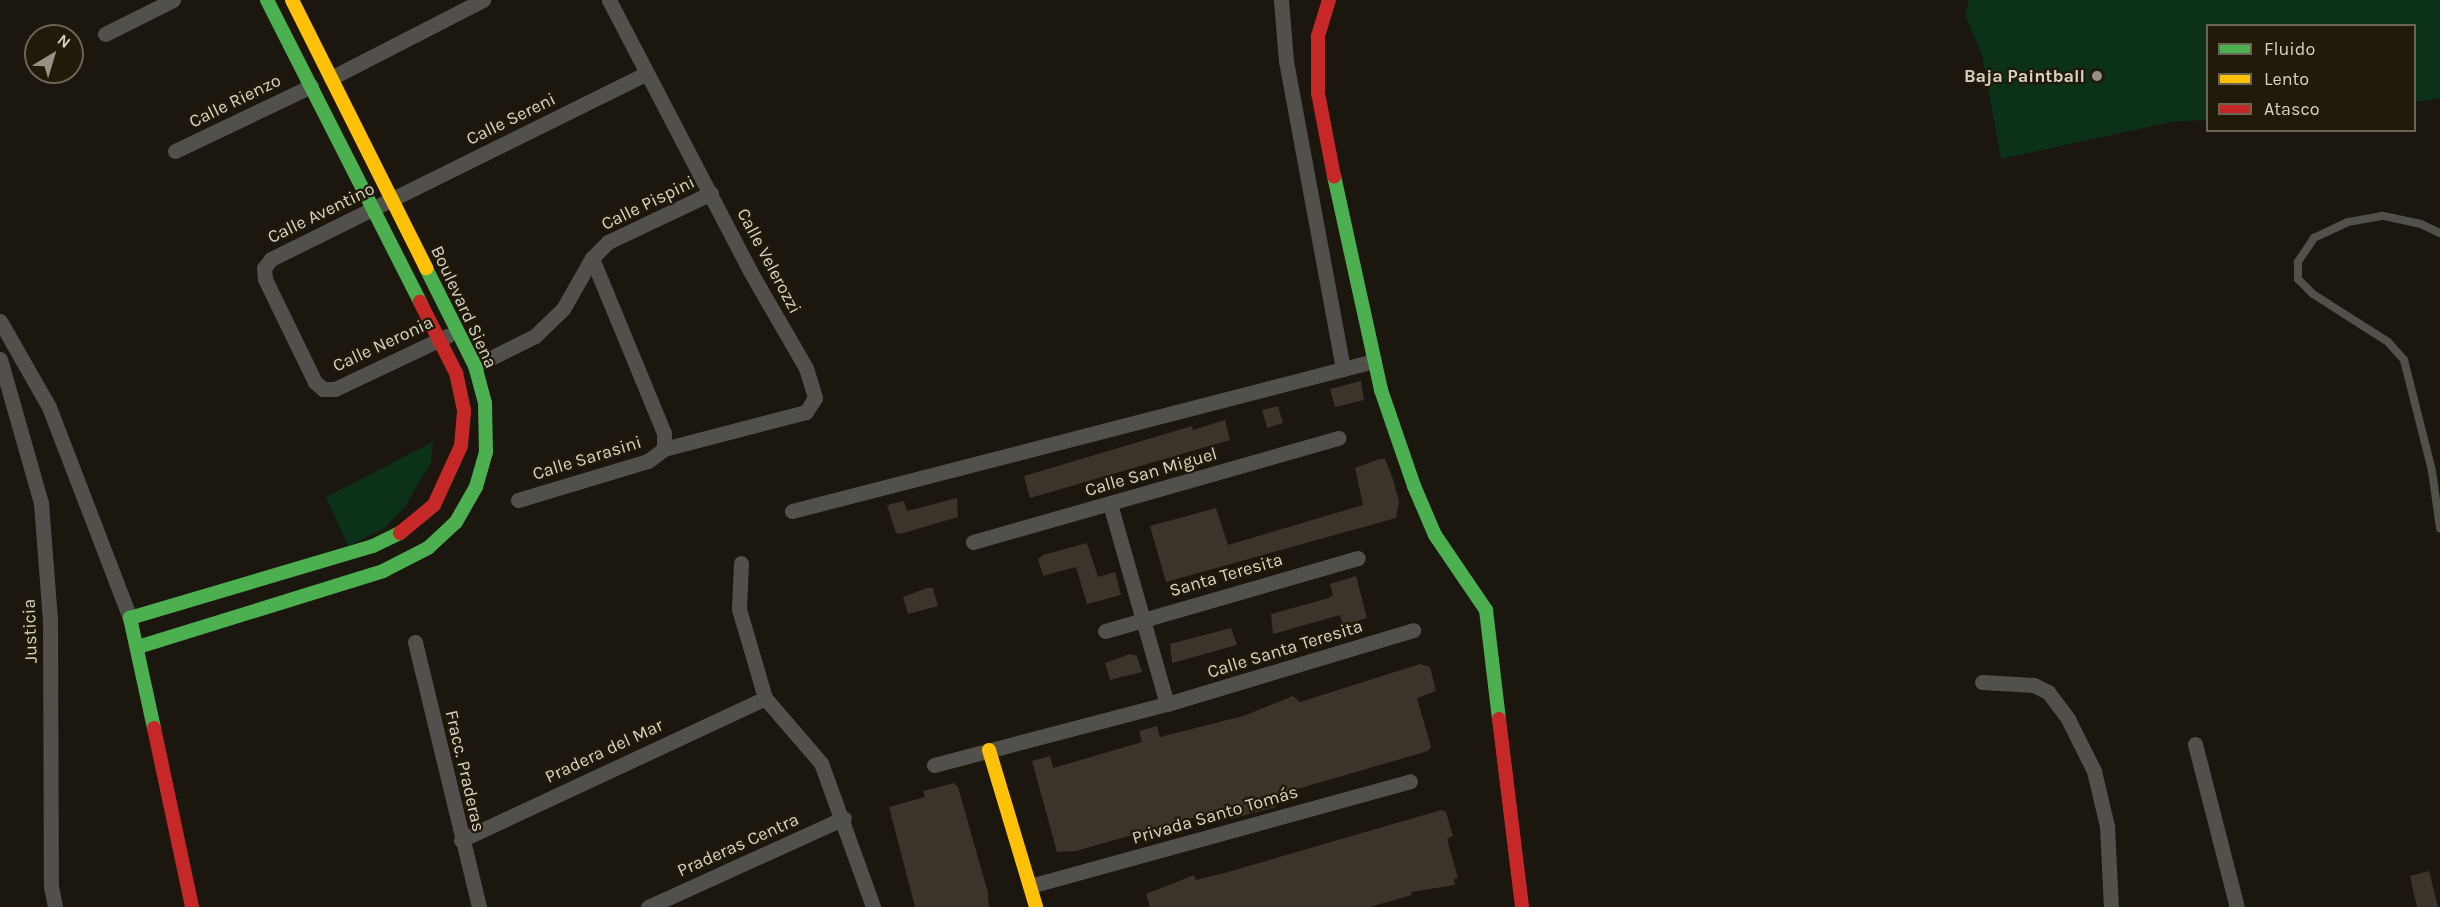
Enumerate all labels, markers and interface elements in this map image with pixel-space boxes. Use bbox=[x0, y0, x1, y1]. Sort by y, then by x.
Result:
north arrow bbox=[24, 24, 84, 84]
legend bbox=[2206, 24, 2416, 132]
text: N bbox=[54, 30, 75, 52]
text: Fluido bbox=[2264, 38, 2315, 60]
place label: Baja Paintball bbox=[1964, 65, 2085, 87]
text: Lento bbox=[2264, 68, 2309, 90]
marker: Baja Paintball bbox=[2090, 69, 2104, 83]
street label: Calle Rienzo bbox=[186, 70, 284, 132]
street label: Calle Sereni bbox=[463, 88, 559, 150]
text: Atasco bbox=[2264, 98, 2320, 120]
street label: Calle Pispini bbox=[598, 171, 698, 235]
street label: Calle Aventino bbox=[264, 178, 378, 248]
street label: Calle Velerozzi bbox=[732, 205, 806, 317]
street label: Boulevard Siena bbox=[426, 242, 502, 372]
street label: Calle Neronia bbox=[329, 311, 437, 377]
street label: Calle Sarasini bbox=[530, 431, 644, 485]
street label: Calle San Miguel bbox=[1082, 443, 1220, 501]
street label: Santa Teresita bbox=[1167, 549, 1285, 601]
street label: Justicia bbox=[18, 598, 42, 664]
street label: Calle Santa Teresita bbox=[1205, 615, 1365, 683]
street label: Fracc. Praderas bbox=[441, 708, 489, 834]
street label: Pradera del Mar bbox=[541, 714, 667, 788]
street label: Privada Santo Tomás bbox=[1129, 781, 1301, 849]
street label: Praderas Centra bbox=[674, 809, 802, 881]

